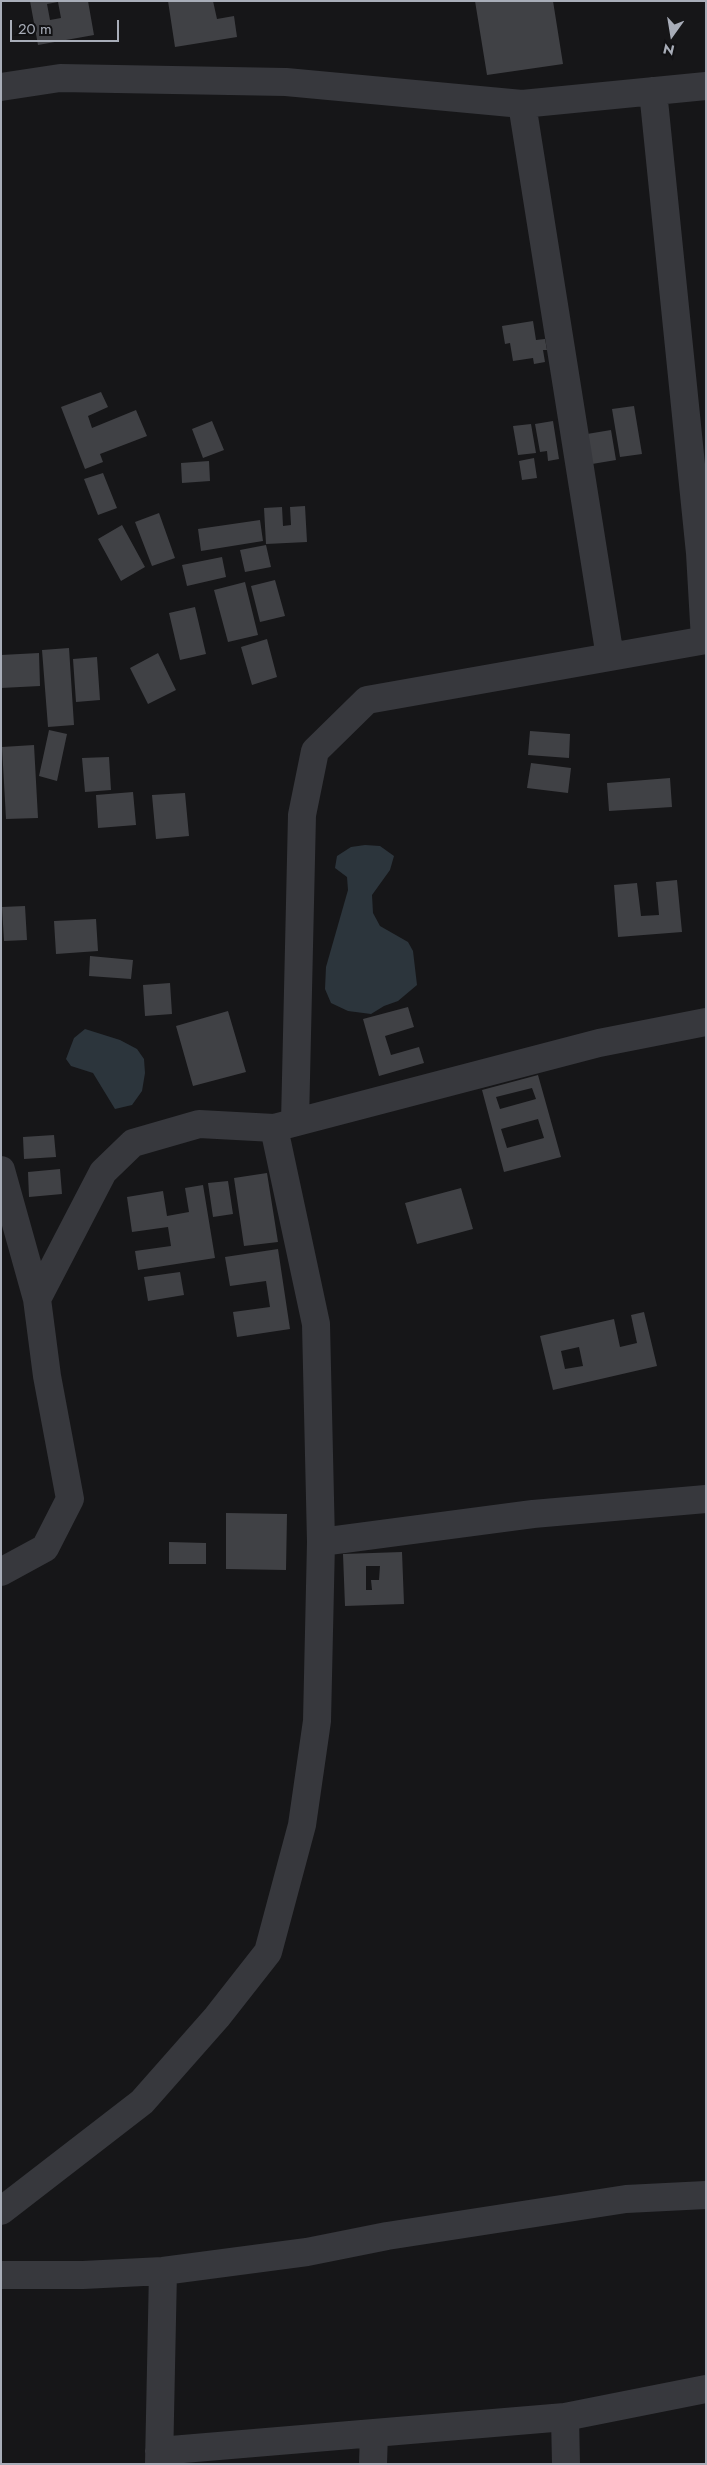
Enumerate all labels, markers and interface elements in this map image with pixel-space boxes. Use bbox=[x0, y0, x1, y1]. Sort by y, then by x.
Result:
scale bar bbox=[12, 10, 121, 42]
north arrow bbox=[647, 10, 697, 60]
text: 20 m bbox=[18, 18, 52, 40]
text: N bbox=[661, 39, 676, 61]

